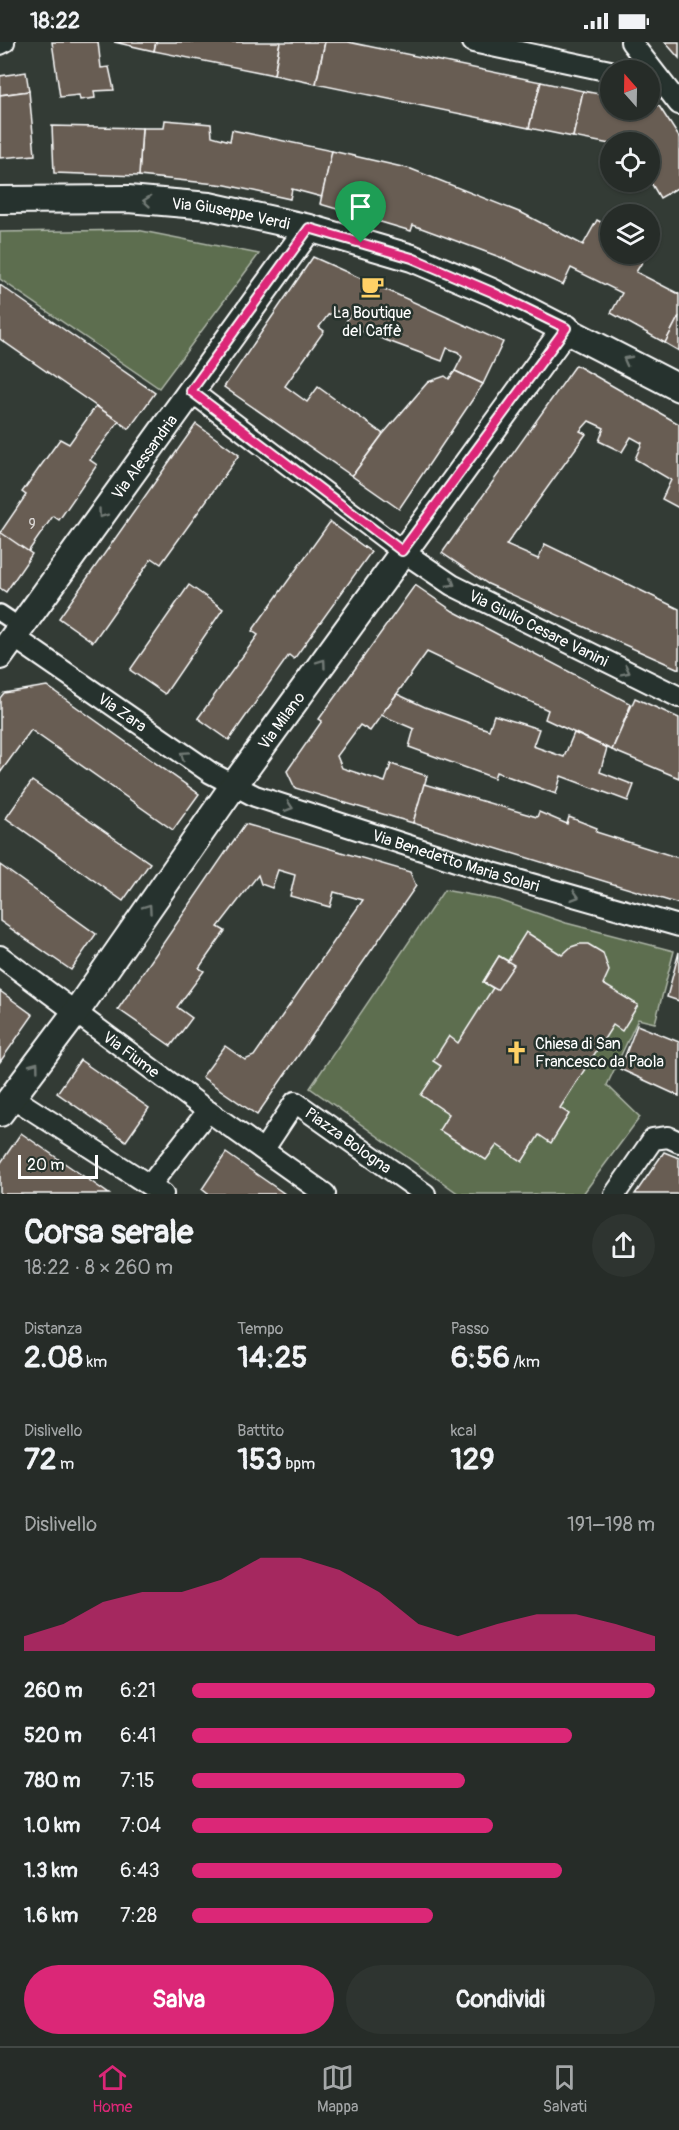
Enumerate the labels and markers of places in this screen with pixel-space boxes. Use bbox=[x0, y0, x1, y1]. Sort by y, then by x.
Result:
pin bbox=[335, 181, 386, 243]
cafe icon: La Boutique del Caffè bbox=[359, 274, 385, 300]
place label: La Boutique del Caffè bbox=[333, 303, 411, 341]
place label: Chiesa di San Francesco da Paola bbox=[535, 1034, 664, 1072]
church icon: Chiesa di San Francesco da Paola bbox=[504, 1039, 530, 1065]

